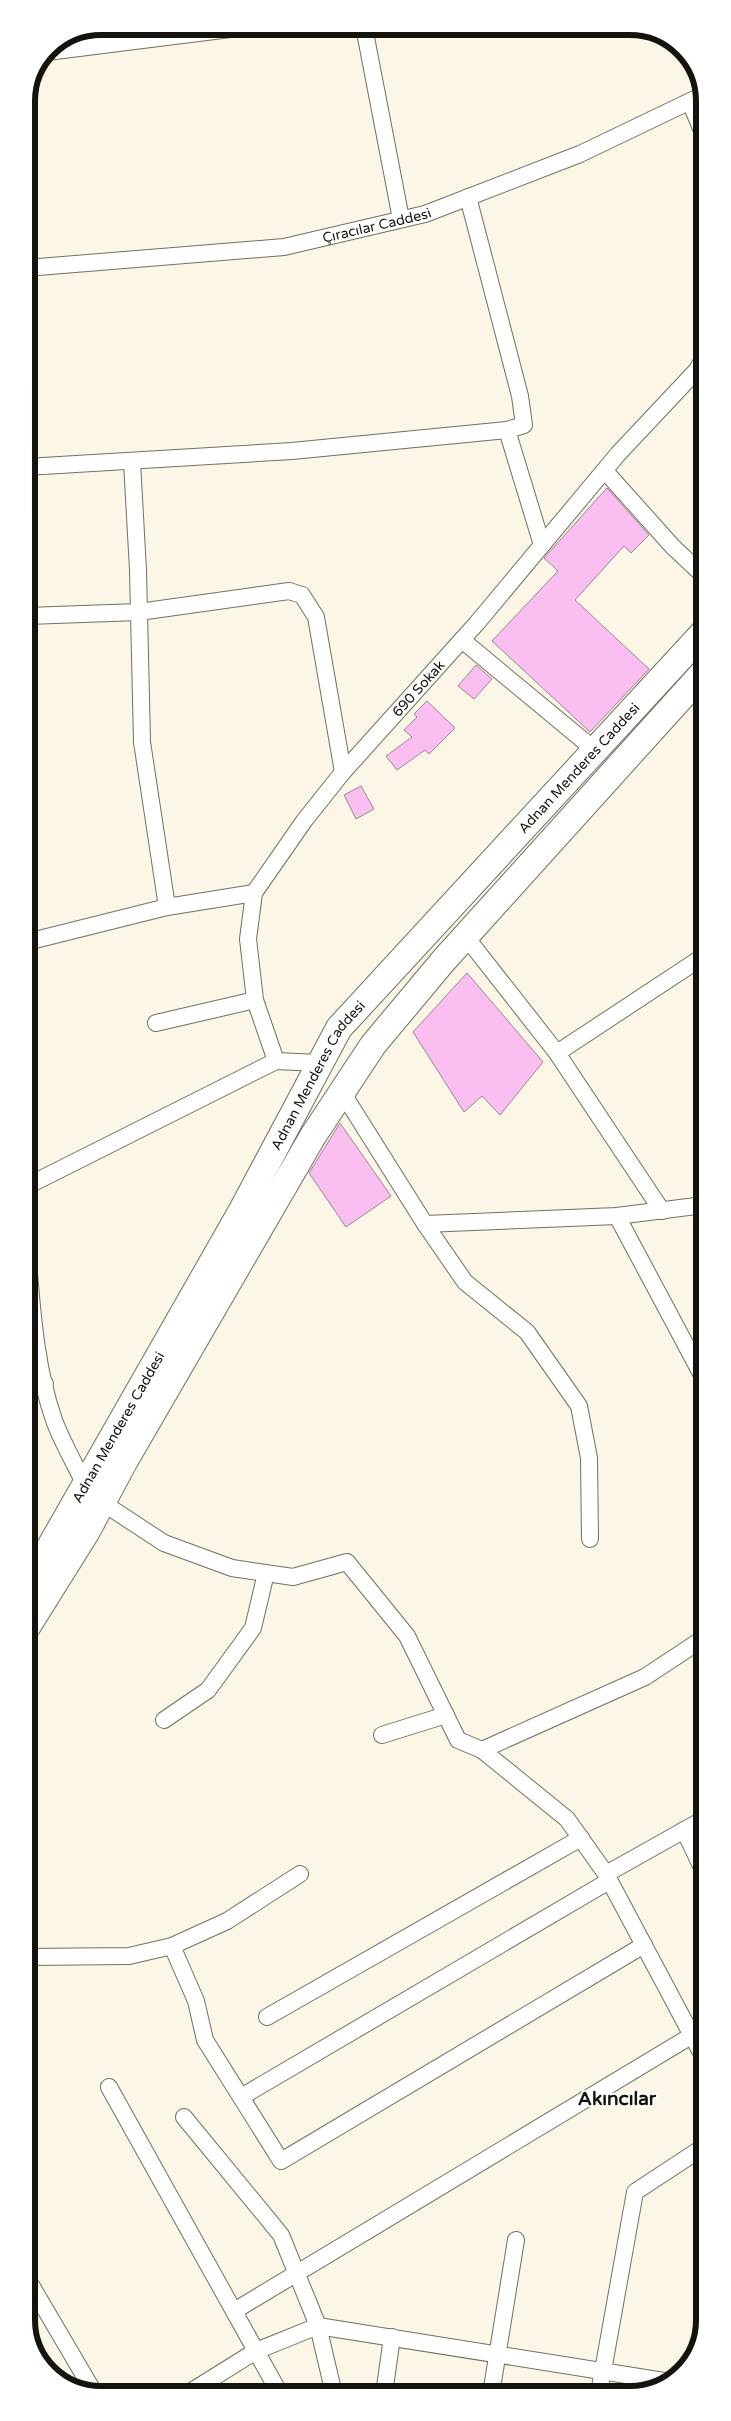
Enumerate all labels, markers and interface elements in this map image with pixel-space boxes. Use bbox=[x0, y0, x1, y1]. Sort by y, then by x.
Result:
street label: Çıracılar Caddesi bbox=[321, 204, 434, 246]
street label: 690 Sokak bbox=[388, 656, 448, 720]
street label: Adnan Menderes Caddesi bbox=[514, 699, 643, 837]
street label: Adnan Menderes Caddesi bbox=[267, 997, 369, 1153]
street label: Adnan Menderes Caddesi bbox=[68, 1349, 168, 1506]
district label: Akıncılar bbox=[578, 2088, 657, 2110]

